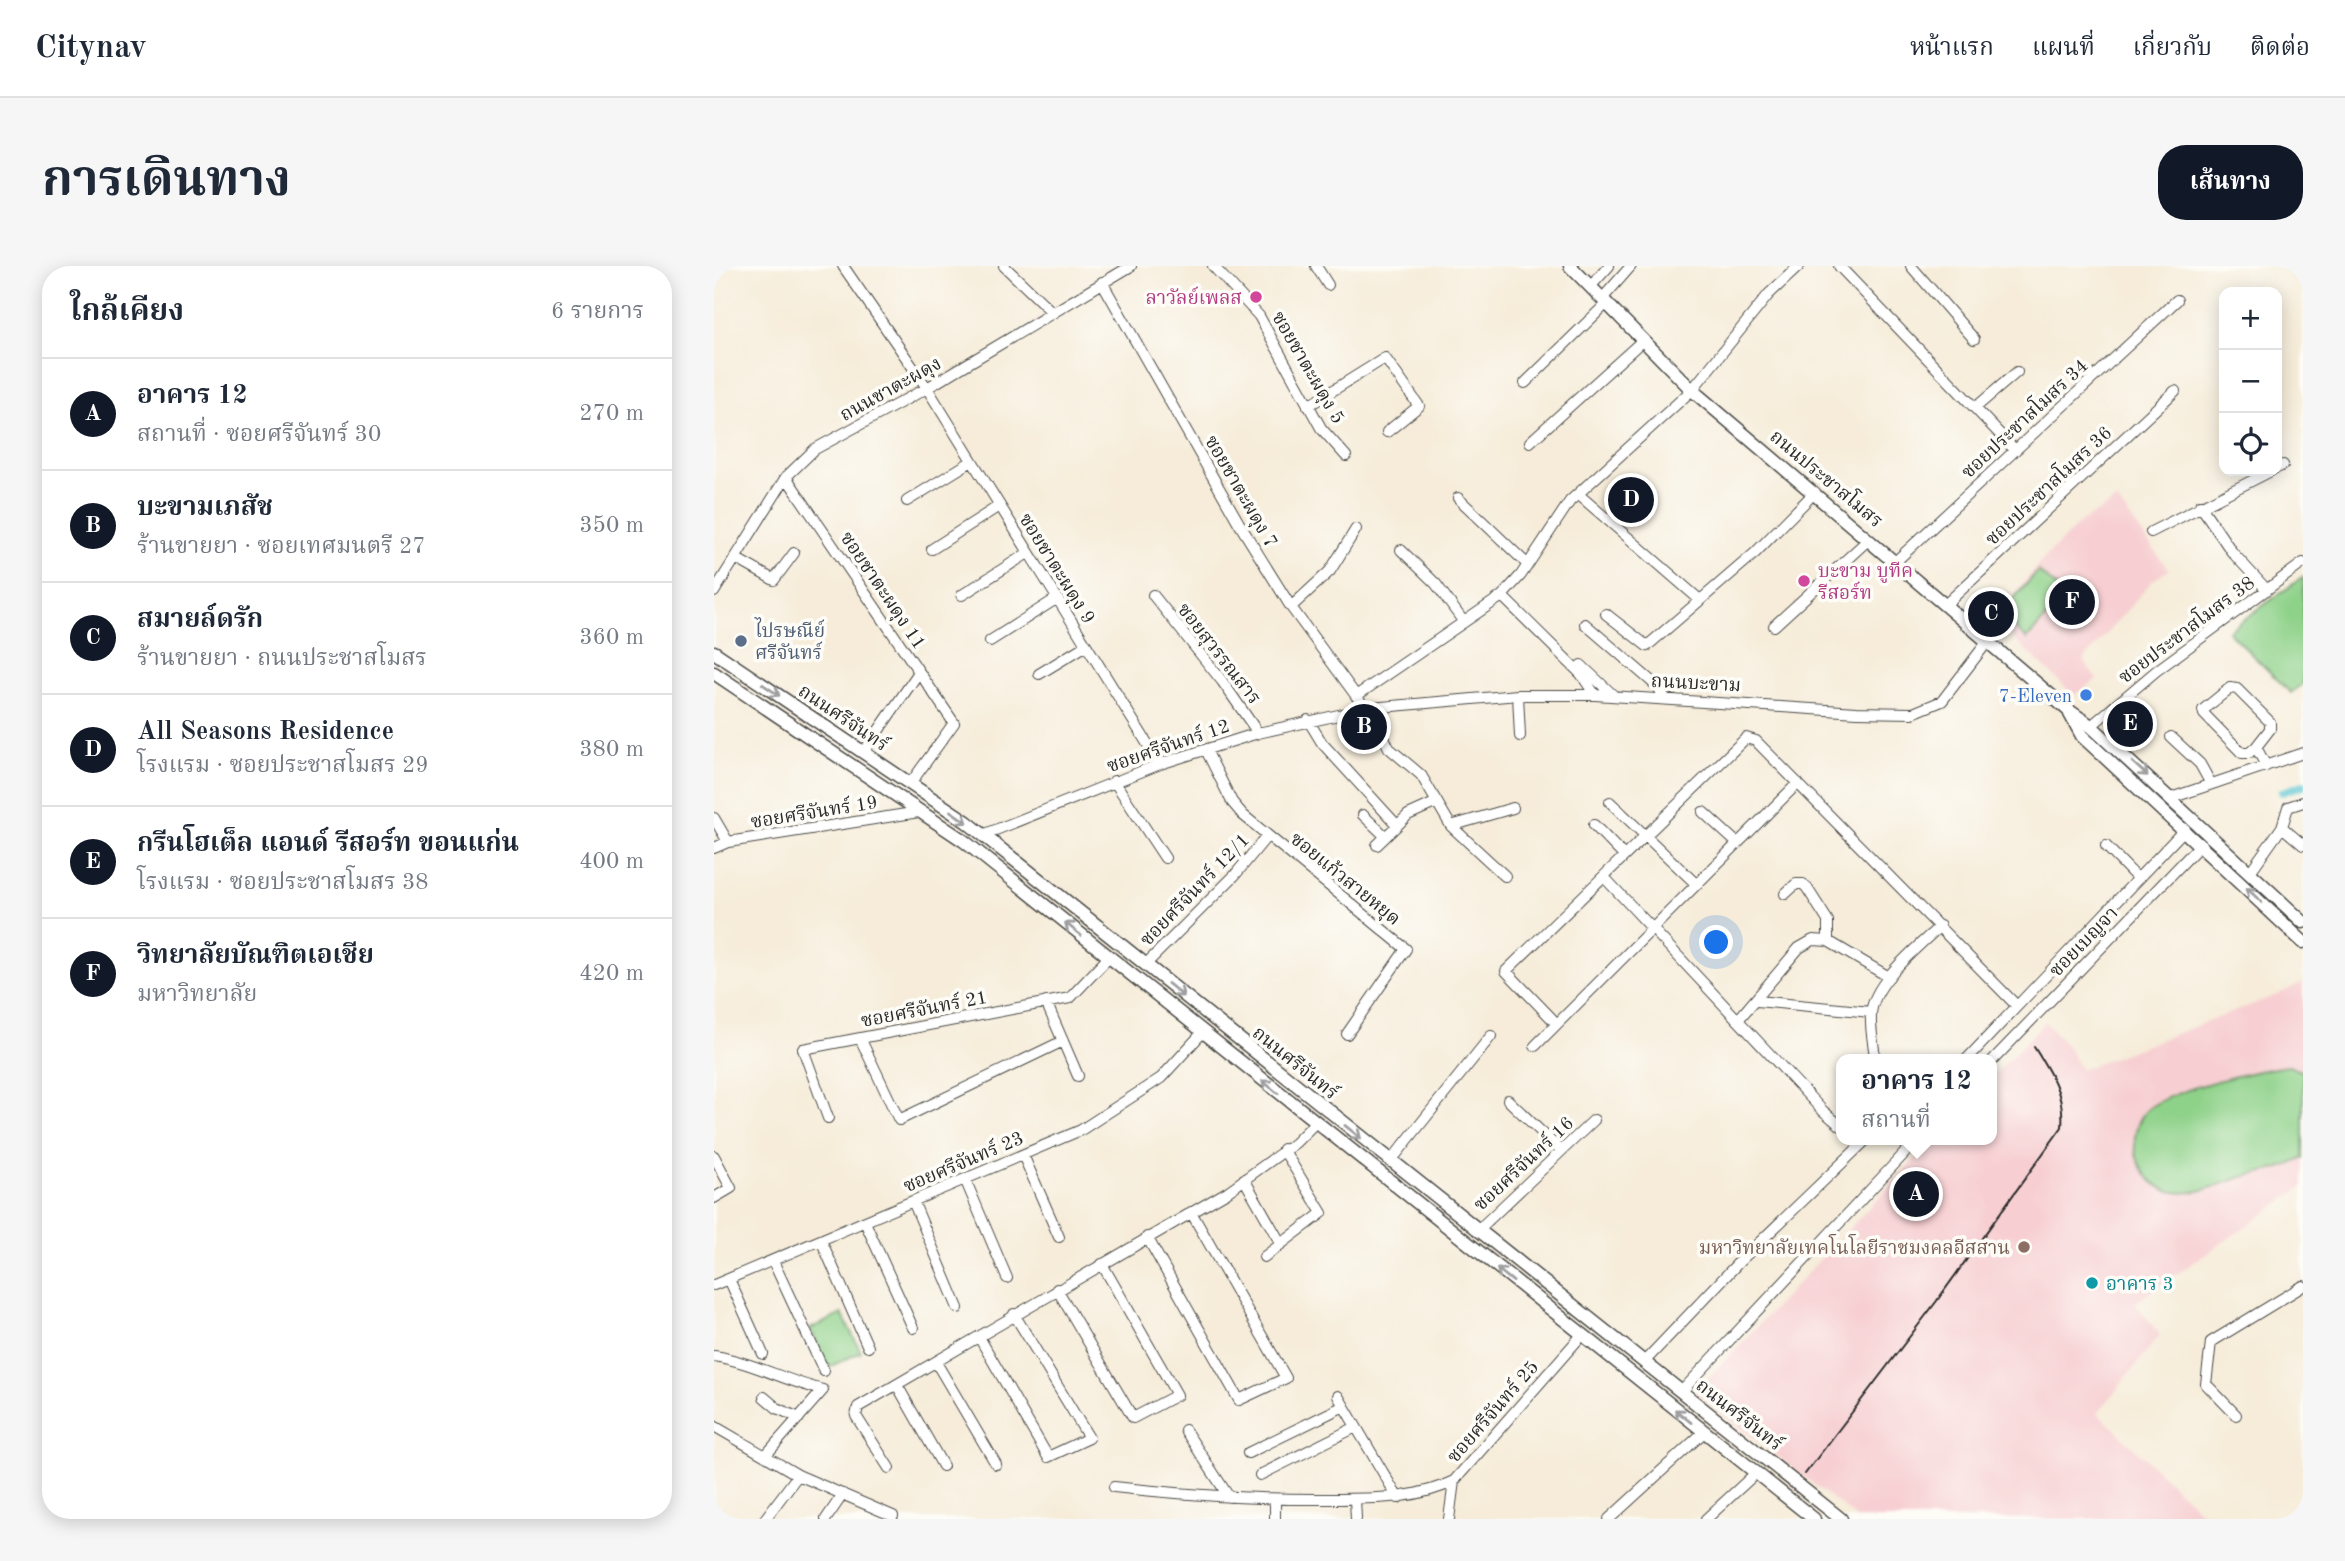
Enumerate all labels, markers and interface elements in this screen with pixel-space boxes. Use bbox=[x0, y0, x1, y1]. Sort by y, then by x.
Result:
text: Citynav bbox=[35, 32, 147, 65]
text: หน้าแรก bbox=[1910, 37, 1994, 61]
text: แผนที่ bbox=[2032, 37, 2095, 61]
text: เกี่ยวกับ bbox=[2133, 37, 2212, 61]
text: ติดต่อ bbox=[2250, 37, 2310, 61]
button: เส้นทาง bbox=[2158, 145, 2303, 220]
text: การเดินทาง bbox=[42, 158, 291, 207]
place label: ลาวัลย์เพลส bbox=[1145, 286, 1242, 309]
map controls bbox=[2219, 287, 2282, 476]
button: + bbox=[2219, 287, 2282, 350]
marker: ลาวัลย์เพลส bbox=[1248, 289, 1264, 305]
text: ใกล้เคียง bbox=[70, 297, 184, 327]
text: 6 รายการ bbox=[551, 300, 644, 323]
street label: ซอยชาตะผดุง 5 bbox=[1266, 309, 1347, 428]
button: − bbox=[2219, 350, 2282, 413]
street label: ซอยประชาสโมสร 34 bbox=[1954, 352, 2092, 483]
street label: ถนนชาตะผดุง bbox=[837, 355, 945, 427]
text: อาคาร 12 bbox=[137, 383, 248, 409]
text: A bbox=[84, 402, 102, 425]
text: 270 m bbox=[579, 402, 644, 425]
button: locate bbox=[2219, 413, 2282, 476]
street label: ซอยประชาสโมสร 36 bbox=[1978, 419, 2116, 550]
street label: ถนนประชาสโมสร bbox=[1766, 422, 1890, 532]
text: สถานที่ · ซอยศรีจันทร์ 30 bbox=[137, 423, 381, 446]
street label: ซอยชาตะผดุง 7 bbox=[1199, 433, 1280, 552]
pin: D bbox=[1608, 474, 1654, 526]
text: บะขามเภสัช bbox=[137, 495, 273, 521]
street label: ซอยชาตะผดุง 9 bbox=[1014, 511, 1097, 628]
text: B bbox=[85, 514, 101, 537]
text: 350 m bbox=[579, 514, 644, 537]
street label: ซอยชาตะผดุง 11 bbox=[835, 529, 928, 654]
text: ร้านขายยา · ซอยเทศมนตรี 27 bbox=[137, 535, 426, 558]
place label: บะขาม บูทีค รีสอร์ท bbox=[1818, 561, 1913, 604]
street label: ซอยประชาสโมสร 38 bbox=[2112, 568, 2259, 688]
marker: บะขาม บูทีค รีสอร์ท bbox=[1796, 573, 1812, 589]
pin: F bbox=[2049, 576, 2095, 628]
pin: C bbox=[1968, 588, 2014, 640]
street label: ซอยสุวรรณสาร bbox=[1172, 601, 1263, 709]
text: สมายล์ดรัก bbox=[137, 607, 263, 633]
place label: ไปรษณีย์ ศรีจันทร์ bbox=[754, 617, 825, 664]
text: C bbox=[85, 626, 101, 649]
text: 360 m bbox=[579, 626, 644, 649]
marker: ไปรษณีย์ ศรีจันทร์ bbox=[733, 633, 749, 649]
text: ร้านขายยา · ถนนประชาสโมสร bbox=[137, 647, 427, 670]
street label: ถนนบะขาม bbox=[1650, 673, 1741, 696]
street label: ถนนศรีจันทร์ bbox=[794, 679, 894, 757]
one-way arrow bbox=[761, 683, 780, 697]
marker: 7-Eleven bbox=[2078, 687, 2094, 703]
place label: 7-Eleven bbox=[1999, 688, 2072, 707]
pin: E bbox=[2107, 698, 2153, 750]
pin: B bbox=[1341, 701, 1387, 753]
street label: ซอยศรีจันทร์ 12 bbox=[1104, 714, 1233, 777]
text: All Seasons Residence bbox=[137, 719, 394, 745]
text: D bbox=[84, 738, 102, 761]
text: 380 m bbox=[579, 738, 644, 761]
text: โรงแรม · ซอยประชาสโมสร 29 bbox=[137, 754, 429, 777]
one-way arrow bbox=[2130, 761, 2148, 777]
street label: ซอยศรีจันทร์ 19 bbox=[749, 790, 879, 833]
one-way arrow bbox=[949, 810, 969, 824]
street label: ซอยศรีจันทร์ 12/1 bbox=[1135, 828, 1254, 951]
street label: ซอยแก้วสายหยุด bbox=[1285, 828, 1405, 931]
text: กรีนโฮเต็ล แอนด์ รีสอร์ท ขอนแก่น bbox=[137, 831, 519, 857]
text: E bbox=[85, 850, 101, 873]
text: 400 m bbox=[579, 850, 644, 873]
text: โรงแรม · ซอยประชาสโมสร 38 bbox=[137, 871, 429, 894]
one-way arrow bbox=[2245, 886, 2262, 903]
street label: ซอยเบญจา bbox=[2047, 904, 2123, 981]
one-way arrow bbox=[1065, 921, 1083, 937]
your location bbox=[1699, 925, 1733, 959]
text: วิทยาลัยบัณฑิตเอเชีย bbox=[137, 943, 374, 969]
text: F bbox=[85, 962, 101, 985]
text: 420 m bbox=[579, 962, 644, 985]
one-way arrow bbox=[1166, 982, 1184, 997]
text: มหาวิทยาลัย bbox=[137, 983, 257, 1006]
street label: ซอยศรีจันทร์ 21 bbox=[859, 985, 989, 1032]
street label: ถนนศรีจันทร์ bbox=[1248, 1021, 1344, 1105]
popup bbox=[1836, 1054, 1997, 1145]
text: อาคาร 12 bbox=[1861, 1069, 1972, 1095]
one-way arrow bbox=[1261, 1079, 1279, 1094]
text: สถานที่ bbox=[1861, 1109, 1931, 1132]
street label: ซอยศรีจันทร์ 16 bbox=[1469, 1111, 1578, 1216]
one-way arrow bbox=[1343, 1125, 1361, 1140]
street label: ซอยศรีจันทร์ 23 bbox=[900, 1126, 1027, 1197]
pin: A bbox=[1893, 1168, 1939, 1220]
place label: มหาวิทยาลัยเทคโนโลยีราชมงคลอีสสาน bbox=[1699, 1233, 2010, 1259]
marker: มหาวิทยาลัยเทคโนโลยีราชมงคลอีสสาน bbox=[2016, 1239, 2032, 1255]
one-way arrow bbox=[1496, 1267, 1514, 1282]
marker: อาคาร 3 bbox=[2084, 1275, 2100, 1291]
place label: อาคาร 3 bbox=[2106, 1276, 2174, 1295]
street label: ซอยศรีจันทร์ 25 bbox=[1442, 1355, 1543, 1467]
street label: ถนนศรีจันทร์ bbox=[1692, 1373, 1788, 1456]
one-way arrow bbox=[1675, 1408, 1693, 1423]

